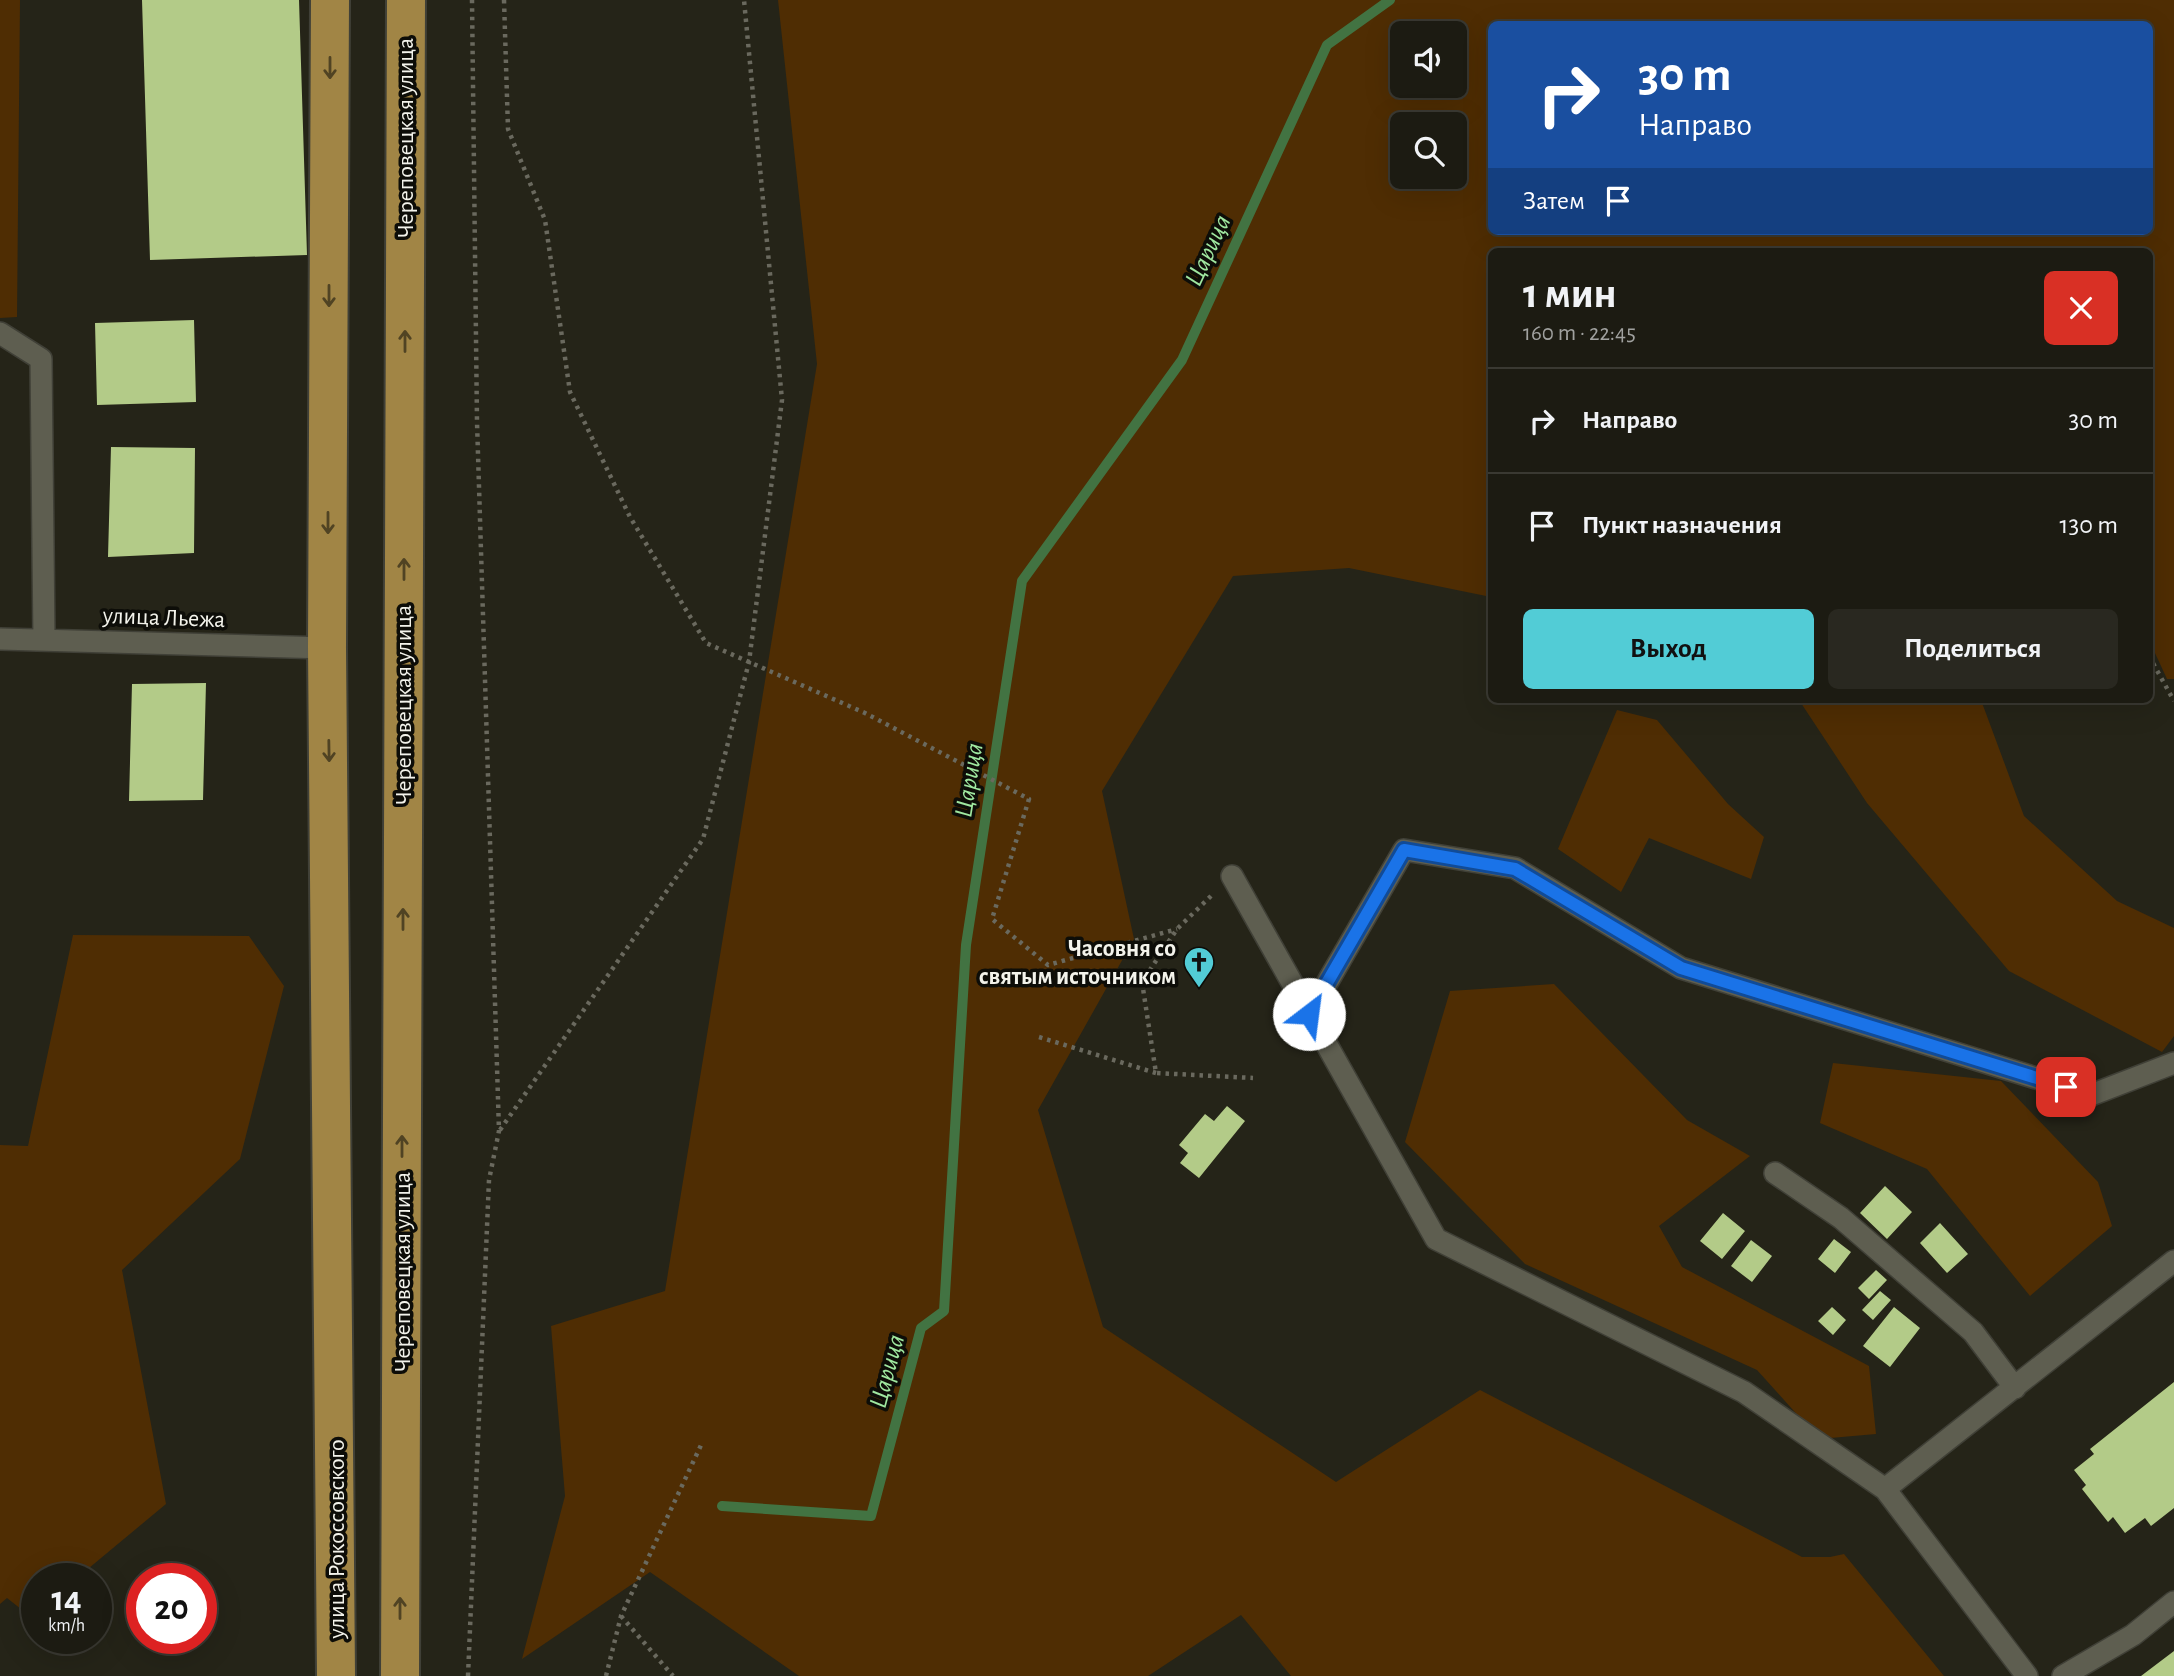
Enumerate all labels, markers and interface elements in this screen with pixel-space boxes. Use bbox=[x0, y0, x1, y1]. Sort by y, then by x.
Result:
map controls bbox=[1390, 21, 1467, 189]
button: sound bbox=[1390, 21, 1467, 98]
street label: Череповецкая улица bbox=[394, 38, 418, 238]
icon: right bbox=[1523, 49, 1614, 140]
text: 30 m bbox=[1638, 51, 1732, 100]
one-way arrow bbox=[323, 56, 337, 79]
text: Направо bbox=[1638, 109, 1752, 141]
button: search bbox=[1390, 112, 1467, 189]
icon: arrive bbox=[1599, 182, 1637, 220]
text: Затем bbox=[1523, 188, 1585, 214]
water label: Царица bbox=[1180, 211, 1236, 290]
button: close bbox=[2044, 271, 2118, 345]
text: 1 мин bbox=[1523, 273, 1617, 315]
one-way arrow bbox=[322, 284, 336, 307]
text: 160 m · 22:45 bbox=[1523, 322, 1636, 345]
one-way arrow bbox=[398, 330, 412, 353]
icon: right bbox=[1523, 402, 1561, 440]
text: Направо bbox=[1582, 407, 1677, 433]
text: 30 m bbox=[2068, 407, 2118, 433]
icon: arrive bbox=[1523, 507, 1561, 545]
one-way arrow bbox=[321, 511, 335, 534]
text: Пункт назначения bbox=[1582, 512, 1782, 538]
text: 130 m bbox=[2060, 512, 2118, 538]
one-way arrow bbox=[397, 557, 411, 580]
street label: улица Льежа bbox=[101, 604, 226, 632]
street label: Череповецкая улица bbox=[392, 605, 416, 805]
button: Выход bbox=[1523, 609, 1814, 689]
button: Поделиться bbox=[1828, 609, 2118, 689]
one-way arrow bbox=[322, 739, 335, 762]
water label: Царица bbox=[950, 741, 988, 819]
one-way arrow bbox=[396, 907, 410, 930]
place label: Часовня со святым источником bbox=[979, 937, 1176, 989]
church icon: Часовня со святым источником bbox=[1182, 945, 1216, 989]
position arrow bbox=[1272, 977, 1346, 1051]
pin bbox=[2036, 1057, 2096, 1117]
icon: arrive bbox=[2047, 1068, 2085, 1106]
one-way arrow bbox=[395, 1135, 409, 1158]
street label: Череповецкая улица bbox=[391, 1172, 415, 1372]
water label: Царица bbox=[865, 1332, 909, 1411]
street label: улица Рокоссовского bbox=[325, 1439, 349, 1640]
speed limit sign: 20 bbox=[126, 1563, 217, 1654]
text: 14 bbox=[51, 1582, 82, 1617]
one-way arrow bbox=[393, 1597, 407, 1620]
text: km/h bbox=[48, 1617, 85, 1635]

